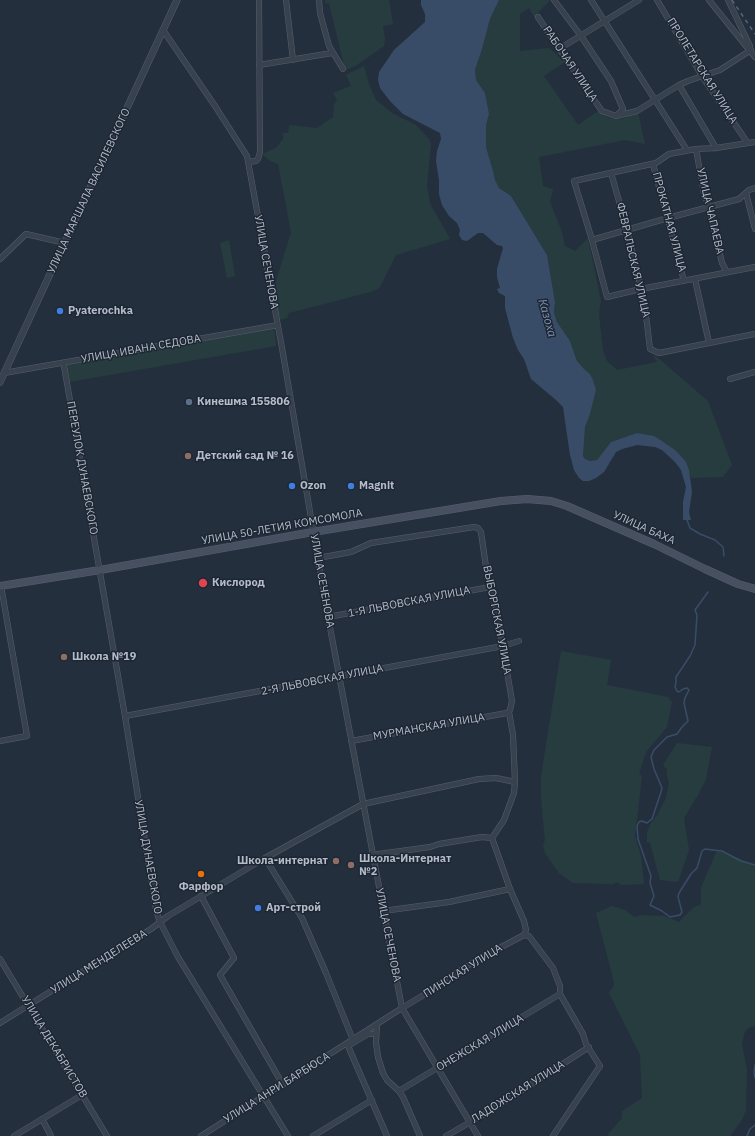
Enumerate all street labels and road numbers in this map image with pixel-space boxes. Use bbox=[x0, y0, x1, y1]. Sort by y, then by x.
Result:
street label: ПРОЛЕТАРСКАЯ УЛИЦА bbox=[664, 16, 740, 126]
street label: РАБОЧАЯ УЛИЦА bbox=[540, 24, 600, 104]
street label: УЛИЦА МАРШАЛА ВАСИЛЕВСКОГО bbox=[45, 106, 133, 276]
street label: УЛИЦА ЧАПАЕВА bbox=[694, 166, 726, 256]
street label: ПРОКАТНАЯ УЛИЦА bbox=[649, 171, 689, 273]
street label: ФЕВРАЛЬСКАЯ УЛИЦА bbox=[613, 201, 653, 319]
street label: УЛИЦА СЕЧЕНОВА bbox=[251, 214, 281, 310]
street label: УЛИЦА ИВАНА СЕДОВА bbox=[80, 332, 202, 366]
street label: ПЕРЕУЛОК ДУНАЕВСКОГО bbox=[64, 400, 100, 536]
street label: УЛИЦА 50-ЛЕТИЯ КОМСОМОЛА bbox=[200, 506, 364, 548]
street label: УЛИЦА БАХА bbox=[611, 508, 677, 548]
street label: УЛИЦА СЕЧЕНОВА bbox=[307, 533, 337, 629]
street label: ВЫБОРГСКАЯ УЛИЦА bbox=[480, 564, 514, 676]
street label: 1-Я ЛЬВОВСКАЯ УЛИЦА bbox=[347, 584, 471, 620]
street label: 2-Я ЛЬВОВСКАЯ УЛИЦА bbox=[260, 662, 384, 698]
street label: МУРМАНСКАЯ УЛИЦА bbox=[372, 711, 486, 743]
street label: УЛИЦА ДУНАЕВСКОГО bbox=[131, 799, 165, 915]
street label: УЛИЦА СЕЧЕНОВА bbox=[372, 887, 404, 983]
street label: УЛИЦА МЕНДЕЛЕЕВА bbox=[48, 927, 150, 997]
street label: ПИНСКАЯ УЛИЦА bbox=[421, 941, 505, 1001]
street label: УЛИЦА ДЕКАБРИСТОВ bbox=[18, 993, 90, 1101]
street label: ОНЕЖСКАЯ УЛИЦА bbox=[434, 1012, 526, 1074]
street label: УЛИЦА АНРИ БАРБЮСА bbox=[221, 1050, 333, 1126]
street label: ЛАДОЖСКАЯ УЛИЦА bbox=[469, 1058, 567, 1126]

